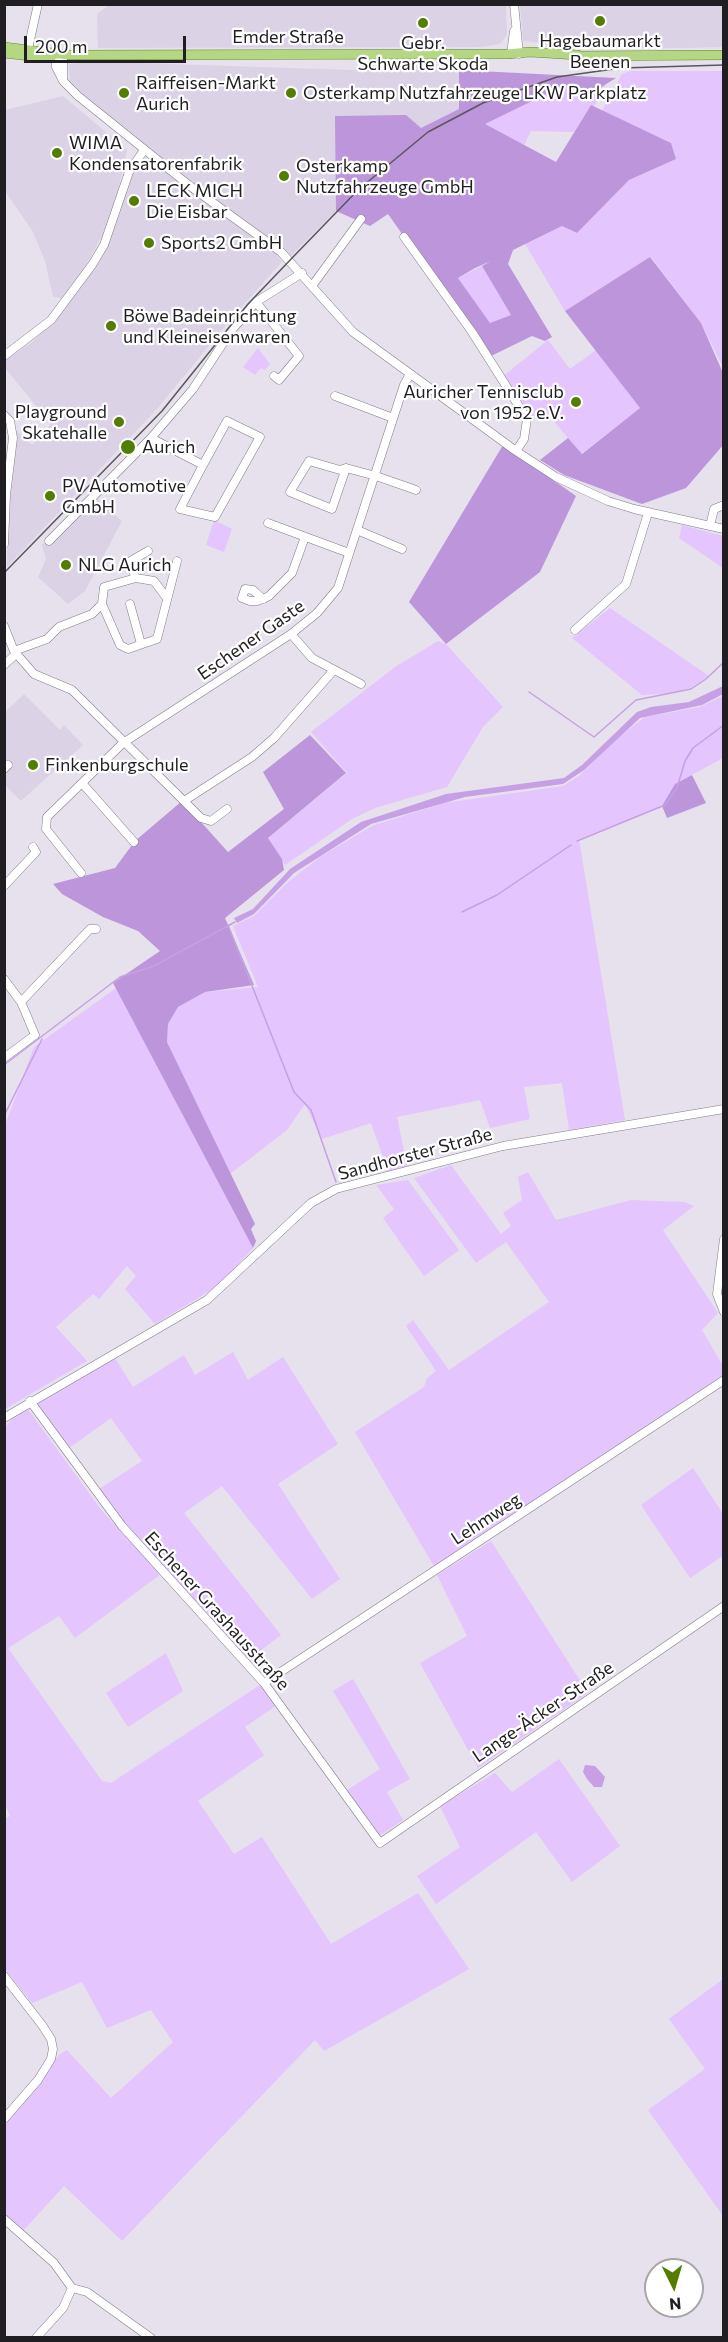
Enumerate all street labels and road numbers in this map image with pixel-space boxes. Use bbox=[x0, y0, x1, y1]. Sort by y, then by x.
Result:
street label: Emder Straße bbox=[232, 26, 344, 48]
street label: Eschener Gaste bbox=[193, 595, 309, 685]
street label: Sandhorster Straße bbox=[336, 1123, 494, 1185]
street label: Lehmweg bbox=[447, 1488, 525, 1550]
street label: Eschener Grashausstraße bbox=[140, 1527, 294, 1695]
street label: Lange-Äcker-Straße bbox=[468, 1657, 618, 1767]

